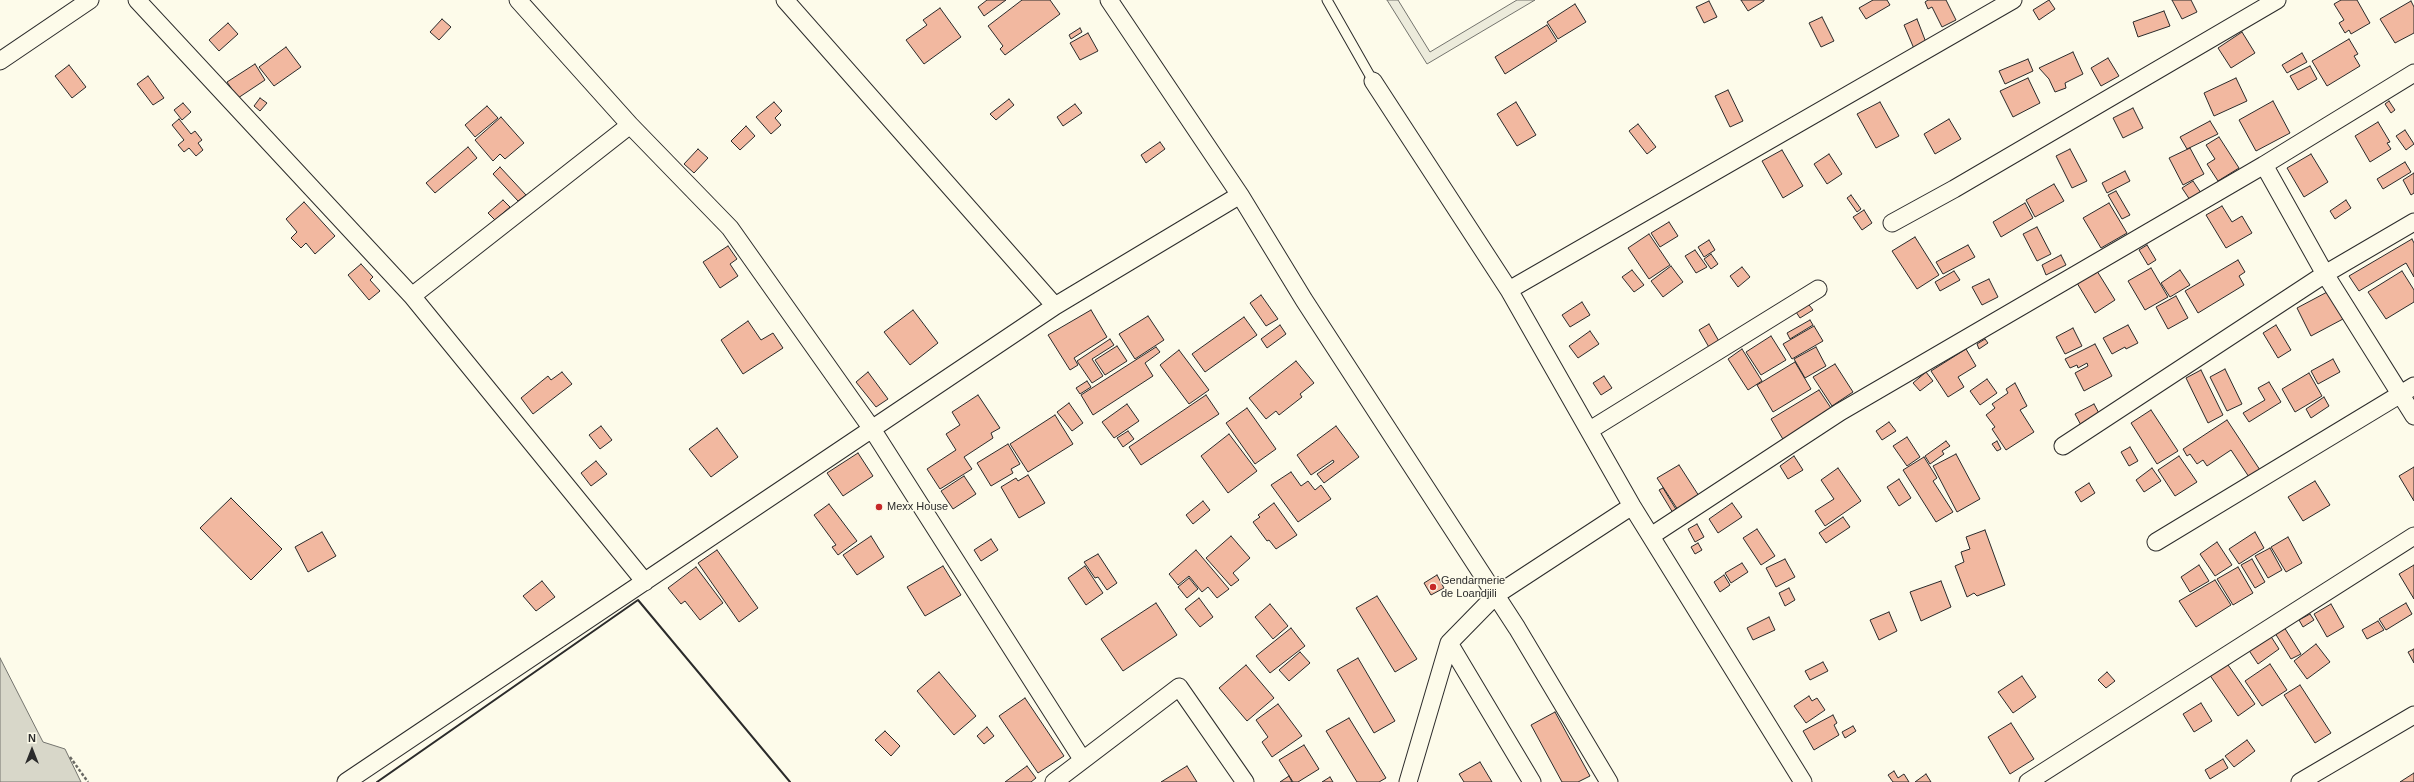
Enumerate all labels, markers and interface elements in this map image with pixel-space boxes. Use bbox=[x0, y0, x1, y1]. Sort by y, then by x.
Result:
place label: Mexx House bbox=[887, 500, 948, 514]
marker: Mexx House bbox=[874, 502, 884, 512]
place label: Gendarmerie de Loandjili bbox=[1441, 574, 1505, 600]
marker: Gendarmerie de Loandjili bbox=[1428, 582, 1438, 592]
north arrow bbox=[12, 730, 52, 770]
text: N bbox=[28, 732, 36, 744]

